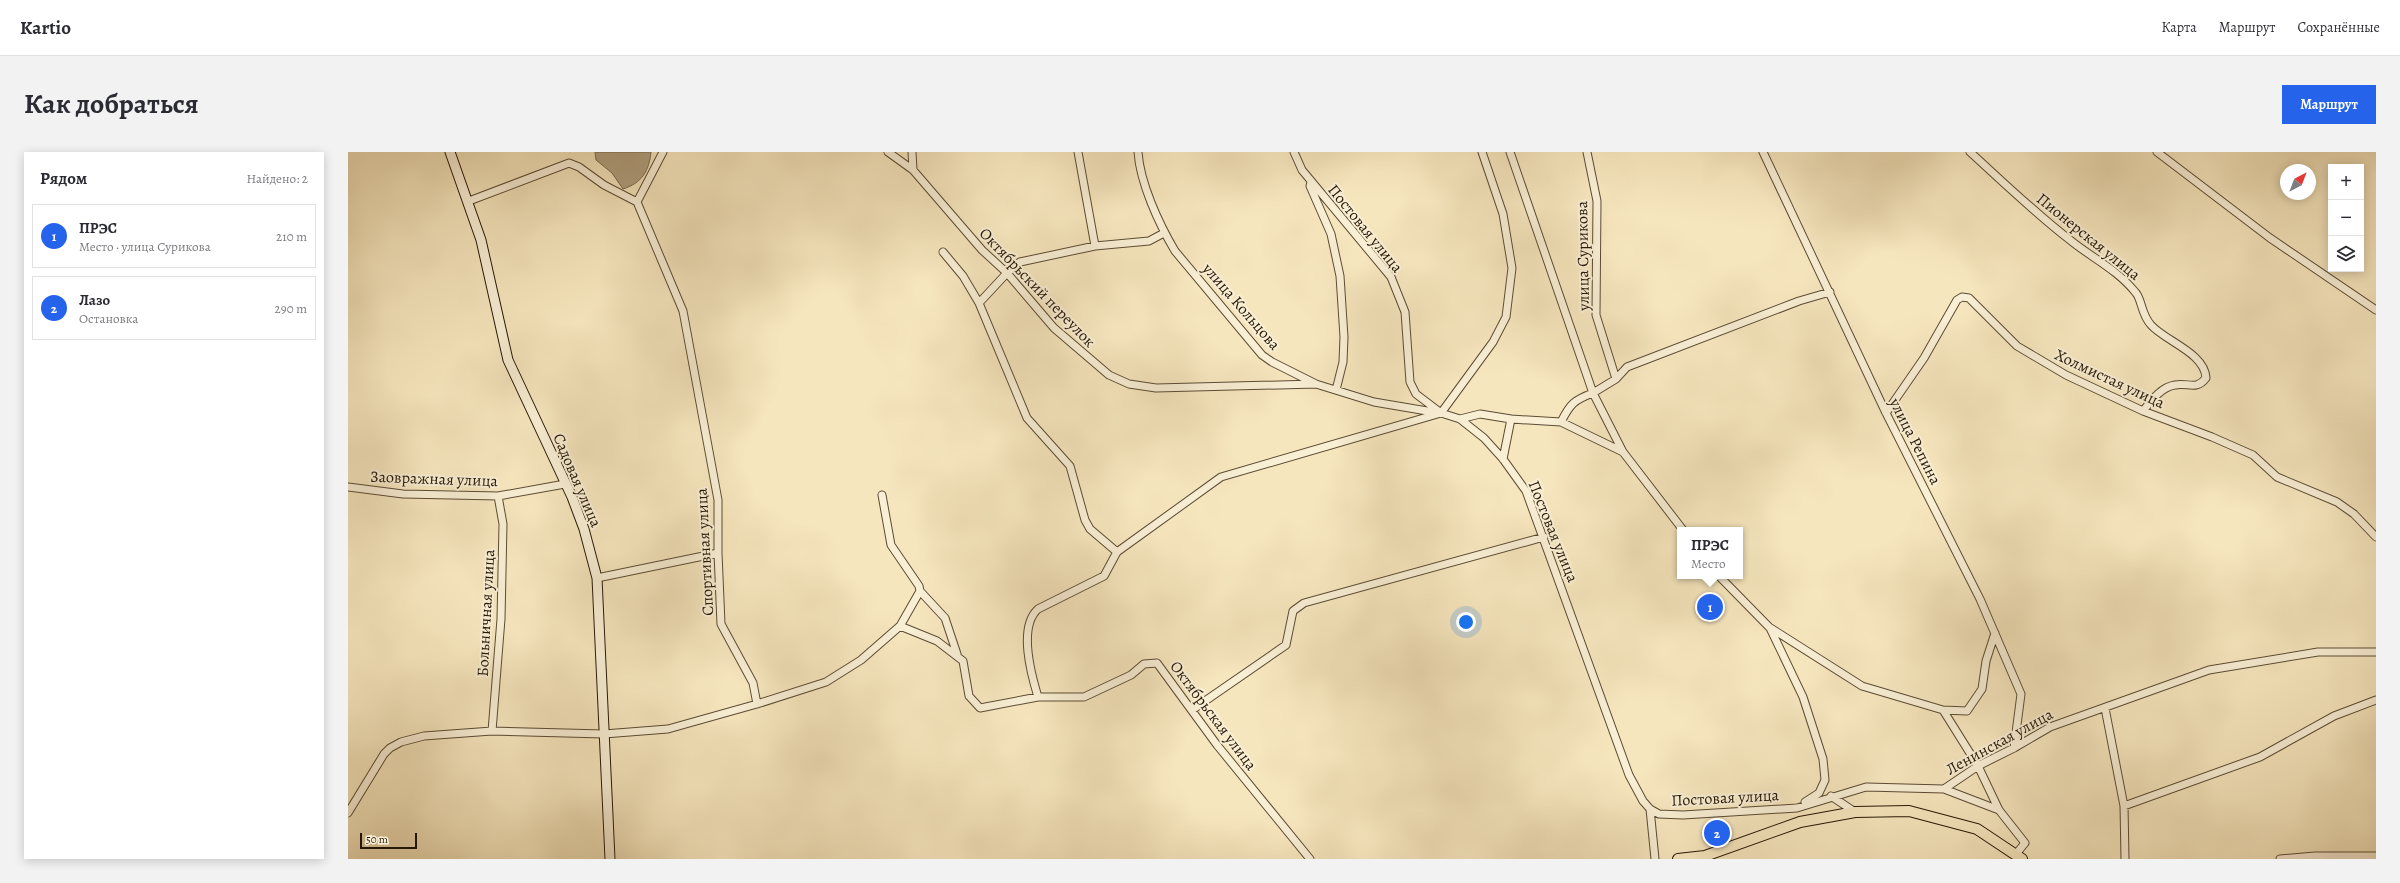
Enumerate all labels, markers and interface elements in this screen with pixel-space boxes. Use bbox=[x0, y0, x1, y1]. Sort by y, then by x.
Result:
text: Kartio bbox=[20, 15, 71, 41]
text: Карта bbox=[2162, 18, 2197, 37]
text: Маршрут bbox=[2219, 18, 2275, 37]
text: Сохранённые bbox=[2297, 18, 2380, 37]
text: Как добраться bbox=[24, 85, 199, 123]
button: Маршрут bbox=[2282, 85, 2376, 124]
north arrow bbox=[2280, 164, 2316, 200]
map controls bbox=[2328, 164, 2364, 272]
button: + bbox=[2328, 164, 2364, 200]
text: Рядом bbox=[40, 167, 87, 190]
text: Найдено: 2 bbox=[247, 170, 308, 187]
street label: Постовая улица bbox=[1323, 180, 1408, 278]
street label: Пионерская улица bbox=[2032, 188, 2145, 286]
street label: улица Сурикова bbox=[1571, 200, 1595, 312]
button: − bbox=[2328, 200, 2364, 236]
text: ПРЭС bbox=[79, 218, 117, 238]
street label: Октябрьский переулок bbox=[974, 223, 1100, 352]
text: 1 bbox=[52, 228, 56, 245]
text: 210 m bbox=[276, 228, 307, 245]
button: layers bbox=[2328, 236, 2364, 272]
text: Место · улица Сурикова bbox=[79, 238, 211, 255]
street label: улица Кольцова bbox=[1197, 258, 1286, 355]
text: Лазо bbox=[79, 290, 110, 310]
text: 2 bbox=[51, 300, 57, 317]
text: 290 m bbox=[275, 300, 307, 317]
text: Остановка bbox=[79, 310, 138, 327]
street label: Холмистая улица bbox=[2051, 344, 2169, 414]
street label: улица Репина bbox=[1883, 393, 1947, 489]
street label: Садовая улица bbox=[547, 430, 607, 531]
street label: Заовражная улица bbox=[370, 466, 499, 492]
street label: Постовая улица bbox=[1523, 477, 1584, 586]
street label: Спортивная улица bbox=[691, 487, 719, 616]
popup bbox=[1677, 527, 1743, 579]
text: ПРЭС bbox=[1691, 535, 1729, 555]
street label: Больничная улица bbox=[472, 548, 500, 677]
text: Место bbox=[1691, 555, 1726, 572]
pin: 1 bbox=[1697, 592, 1723, 622]
your location bbox=[1456, 612, 1476, 632]
street label: Октябрьская улица bbox=[1165, 656, 1262, 775]
street label: Ленинская улица bbox=[1942, 703, 2058, 780]
street label: Постовая улица bbox=[1671, 784, 1780, 812]
pin: 2 bbox=[1704, 818, 1730, 848]
scale bar bbox=[360, 831, 417, 850]
text: 50 m bbox=[366, 832, 388, 847]

